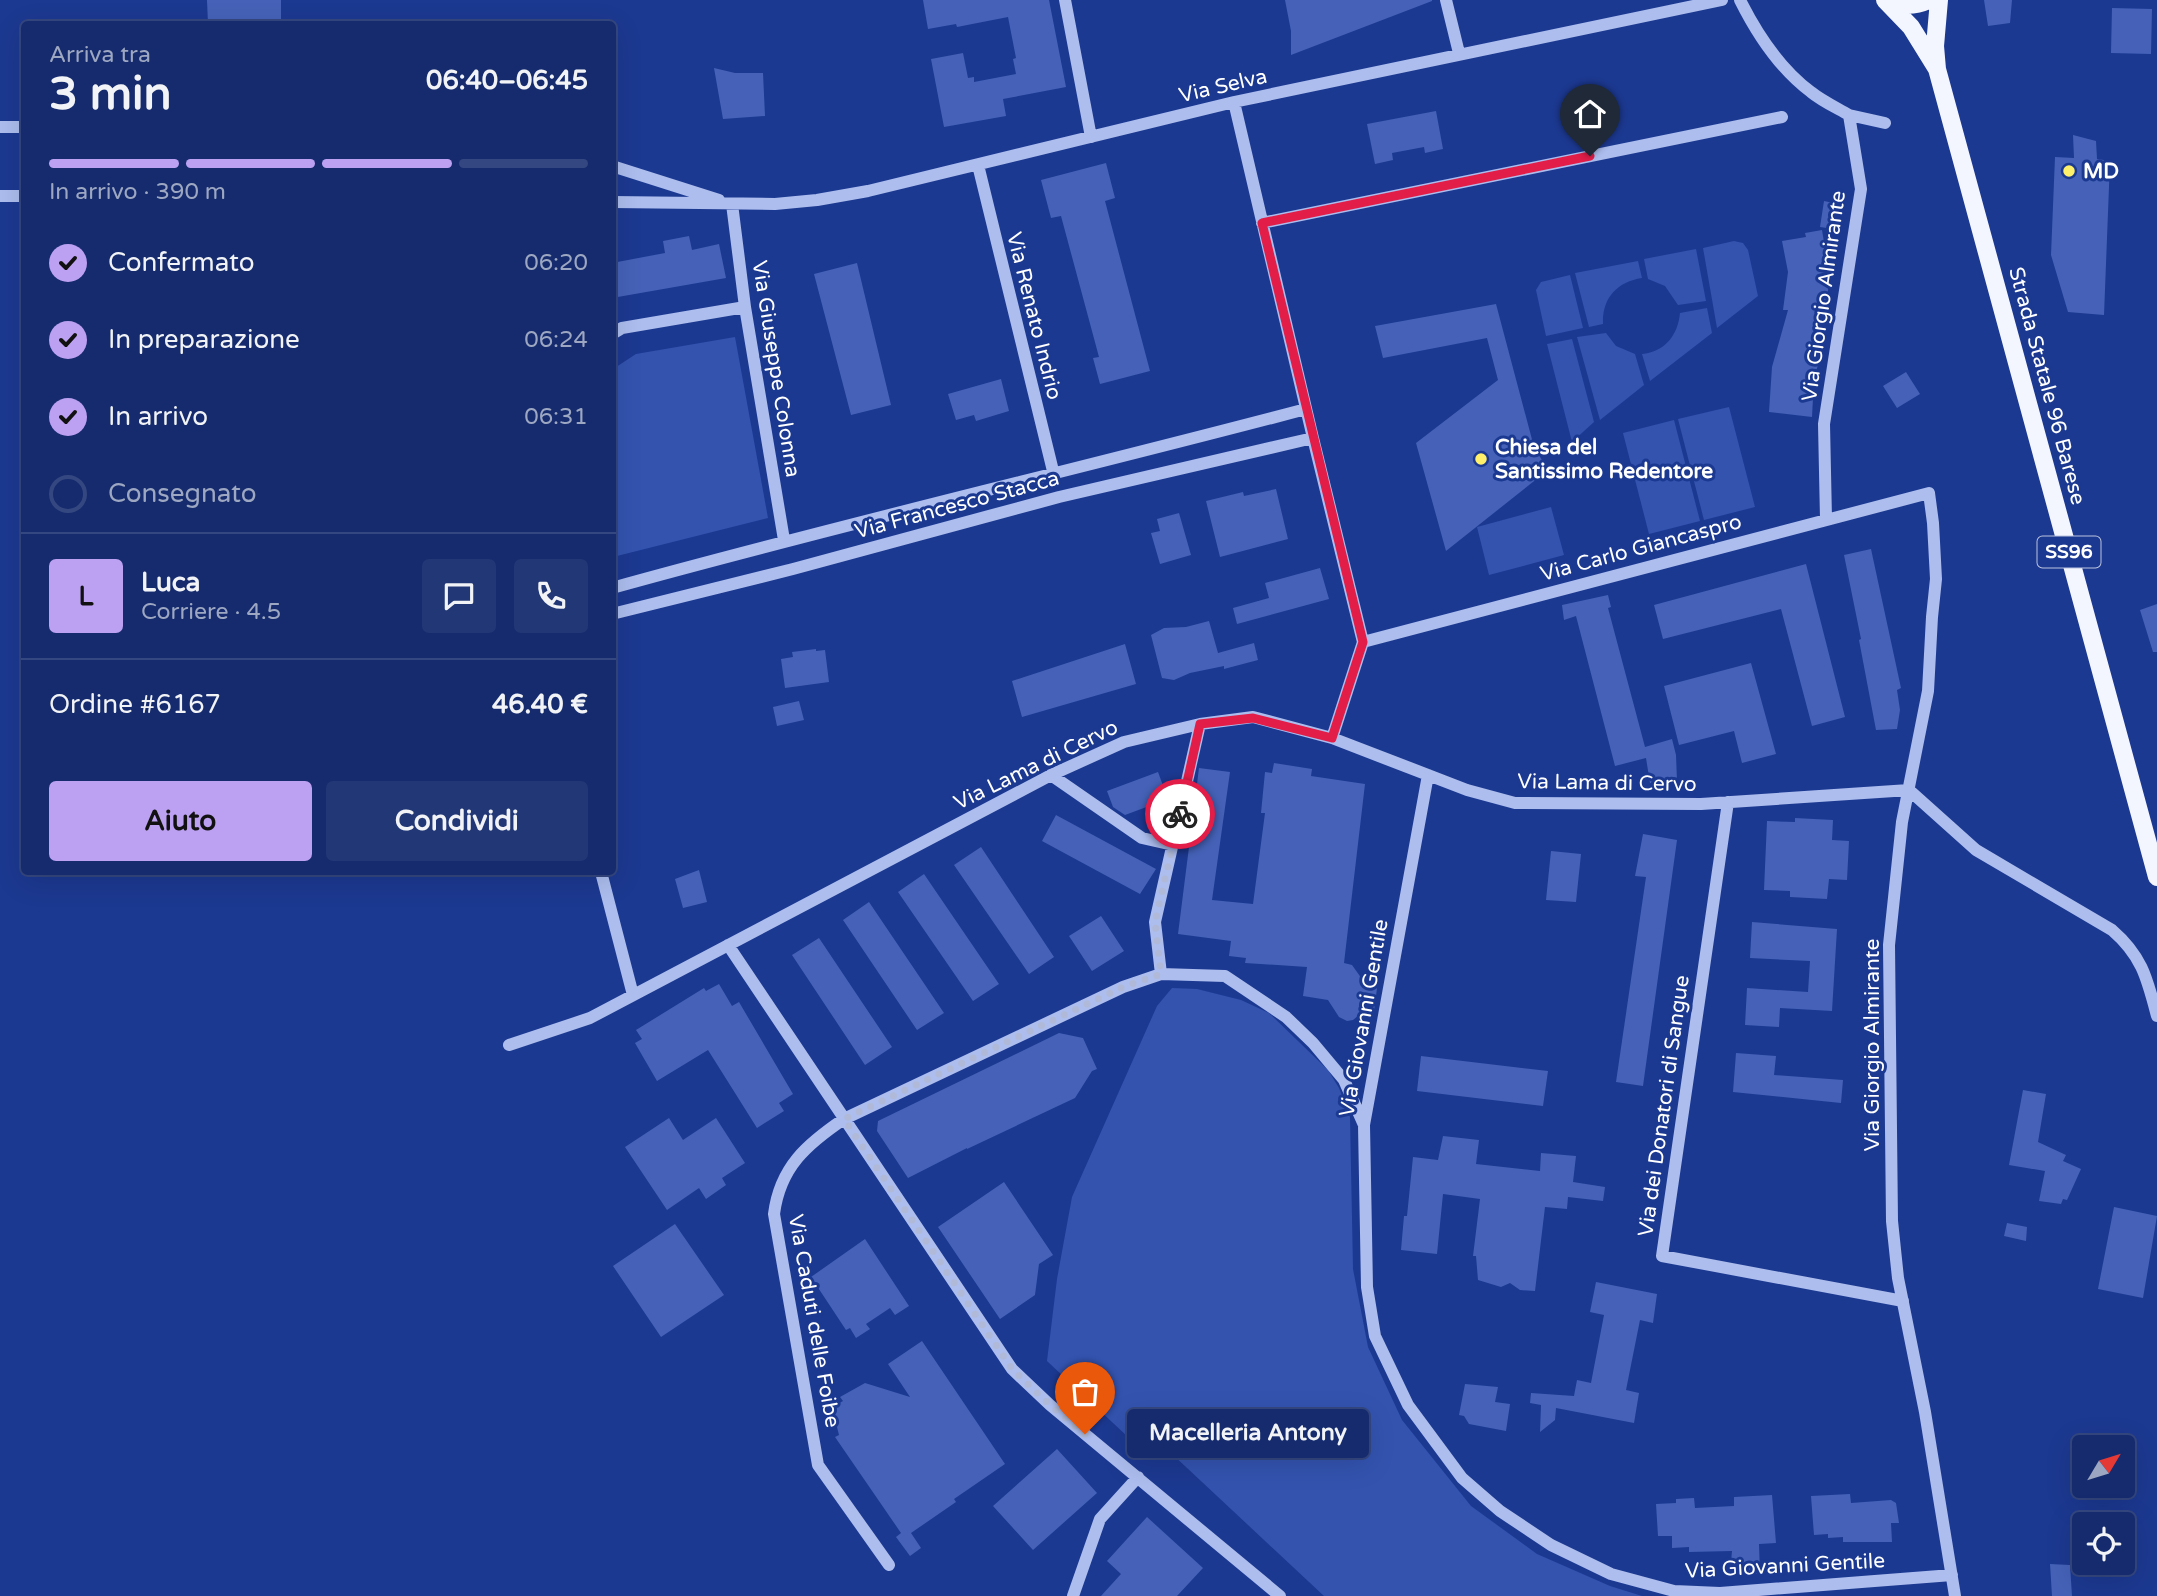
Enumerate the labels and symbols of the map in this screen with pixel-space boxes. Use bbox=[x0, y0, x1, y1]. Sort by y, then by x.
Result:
street label: Via Selva bbox=[1176, 64, 1270, 108]
pin bbox=[1560, 84, 1620, 156]
place label: MD bbox=[2083, 159, 2119, 184]
marker: MD bbox=[2061, 163, 2077, 179]
street label: Via Giorgio Almirante bbox=[1797, 189, 1851, 403]
street label: Via Renato Indrio bbox=[1001, 230, 1067, 402]
street label: Via Giuseppe Colonna bbox=[747, 259, 805, 479]
street label: Strada Statale 96 Barese bbox=[2003, 264, 2091, 508]
place label: Chiesa del Santissimo Redentore bbox=[1495, 435, 1713, 484]
marker: Chiesa del Santissimo Redentore bbox=[1473, 451, 1489, 467]
street label: Via Francesco Stacca bbox=[852, 466, 1062, 544]
street label: Via Carlo Giancaspro bbox=[1538, 509, 1744, 587]
road number: SS96 bbox=[2038, 537, 2100, 568]
street label: Via Lama di Cervo bbox=[950, 714, 1122, 816]
street label: Via Lama di Cervo bbox=[1517, 769, 1697, 797]
courier bbox=[1145, 779, 1215, 849]
street label: Via Giovanni Gentile bbox=[1334, 917, 1394, 1119]
street label: Via Giorgio Almirante bbox=[1860, 939, 1885, 1151]
street label: Via dei Donatori di Sangue bbox=[1633, 973, 1695, 1238]
street label: Via Caduti delle Foibe bbox=[783, 1212, 845, 1430]
pin bbox=[1055, 1362, 1115, 1434]
callout: Macelleria Antony bbox=[1127, 1410, 1368, 1458]
north arrow bbox=[2072, 1435, 2135, 1498]
street label: Via Giovanni Gentile bbox=[1684, 1548, 1886, 1584]

